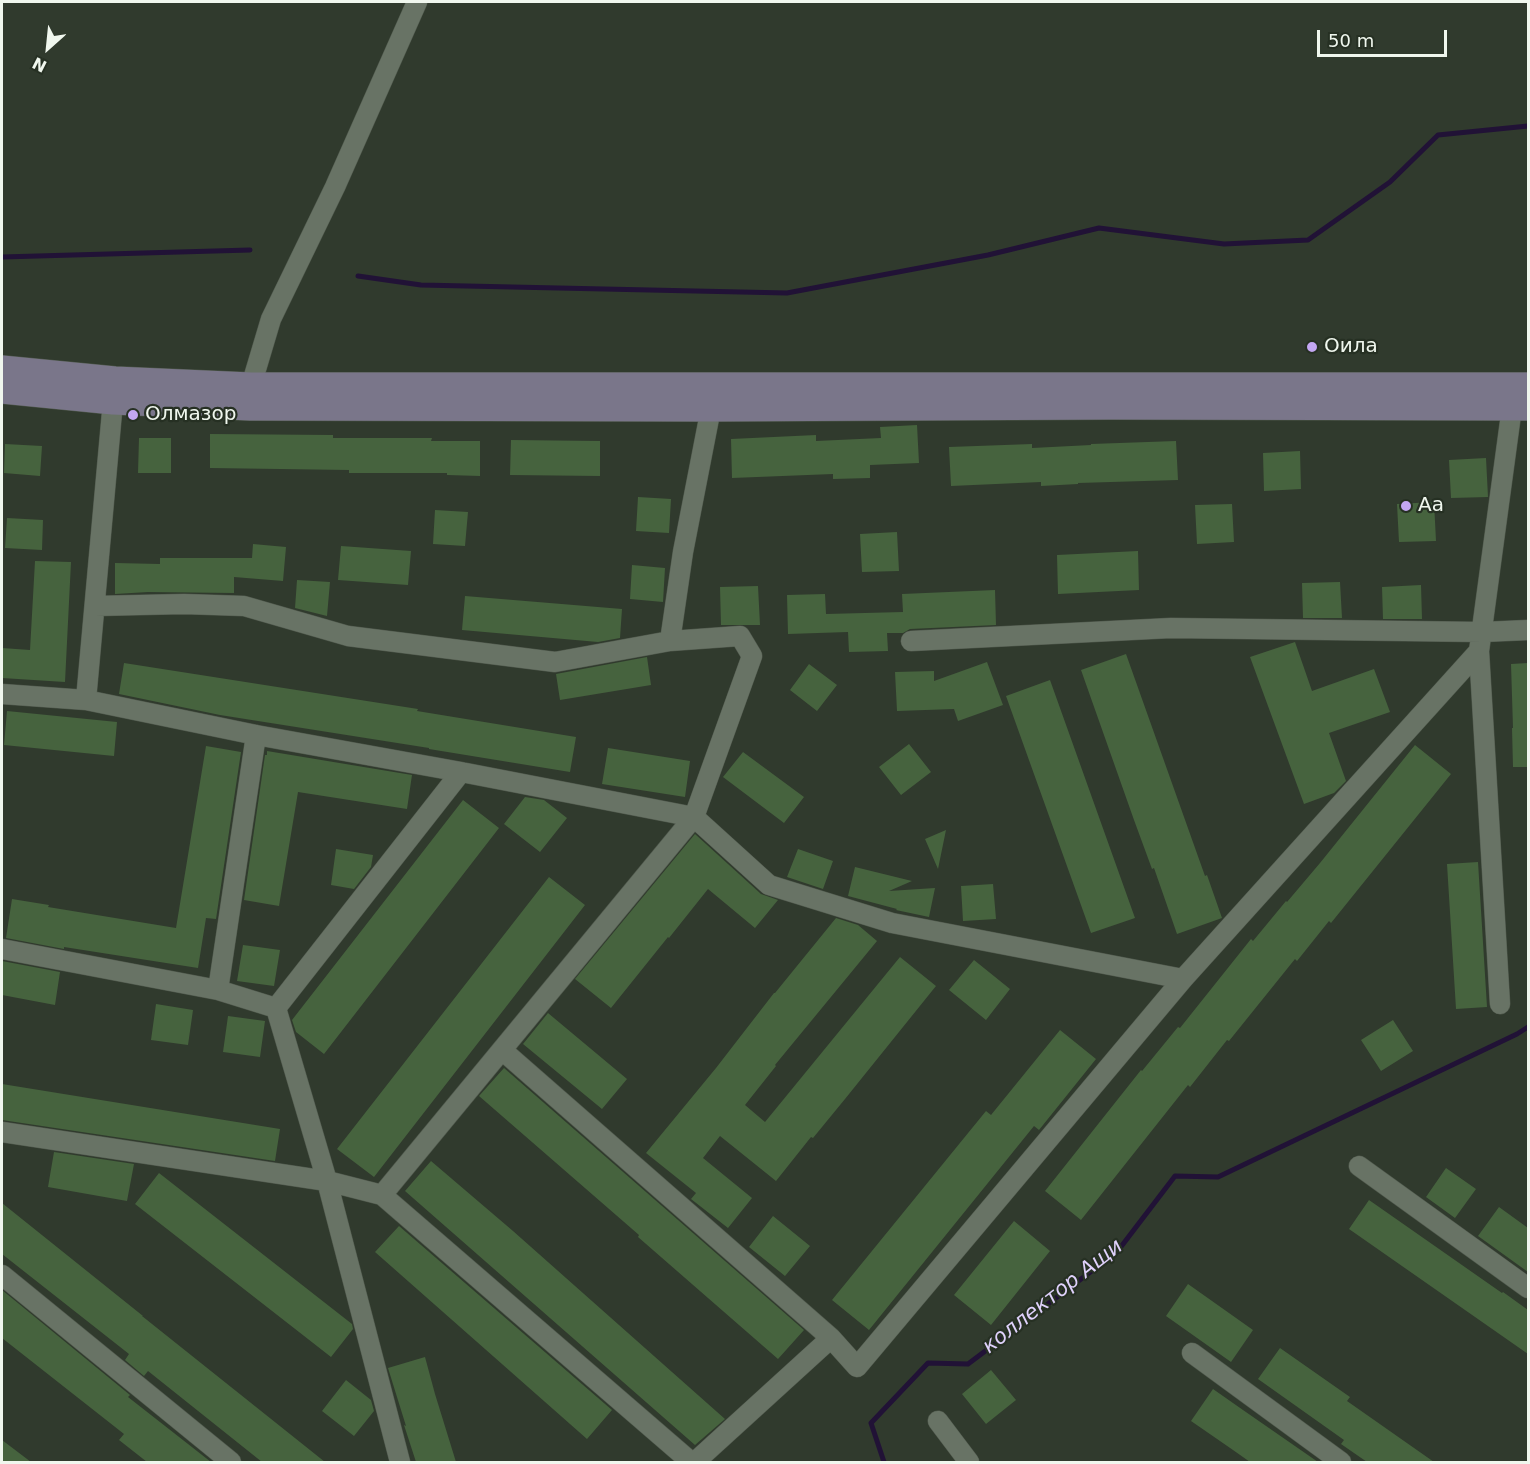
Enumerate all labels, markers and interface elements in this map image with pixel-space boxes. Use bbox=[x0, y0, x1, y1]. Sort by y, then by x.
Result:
north arrow bbox=[18, 18, 78, 78]
scale bar bbox=[1320, 18, 1450, 56]
text: 50 m bbox=[1328, 30, 1374, 51]
text: N bbox=[29, 53, 50, 76]
place label: Оила bbox=[1324, 335, 1378, 359]
marker: Оила bbox=[1305, 340, 1319, 354]
place label: Олмазор bbox=[145, 403, 236, 427]
marker: Олмазор bbox=[126, 408, 140, 422]
place label: Аа bbox=[1418, 494, 1444, 518]
marker: Аа bbox=[1399, 499, 1413, 513]
water label: коллектор Ащи bbox=[978, 1234, 1128, 1360]

